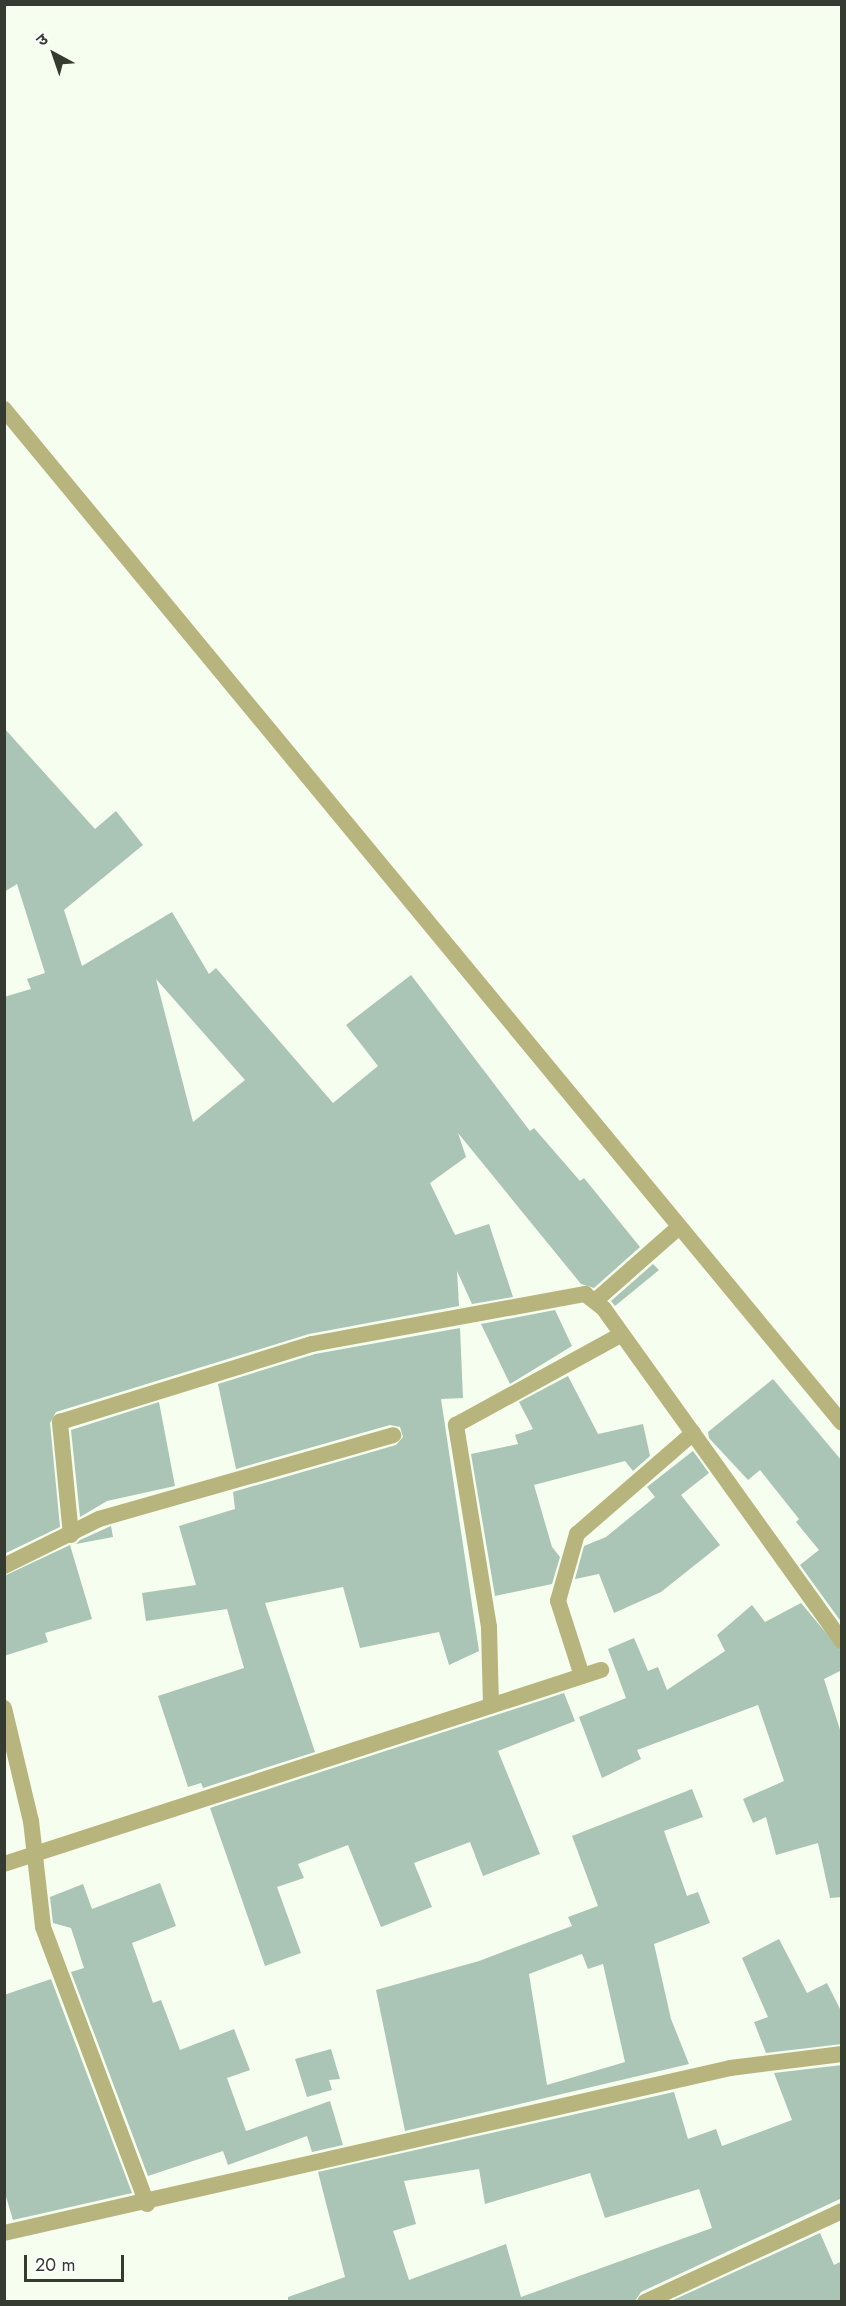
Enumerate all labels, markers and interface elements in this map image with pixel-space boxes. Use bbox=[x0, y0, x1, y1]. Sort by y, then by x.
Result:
north arrow bbox=[24, 24, 84, 84]
text: उ bbox=[31, 28, 53, 52]
scale bar bbox=[27, 2243, 128, 2281]
text: 20 m bbox=[35, 2252, 75, 2278]

